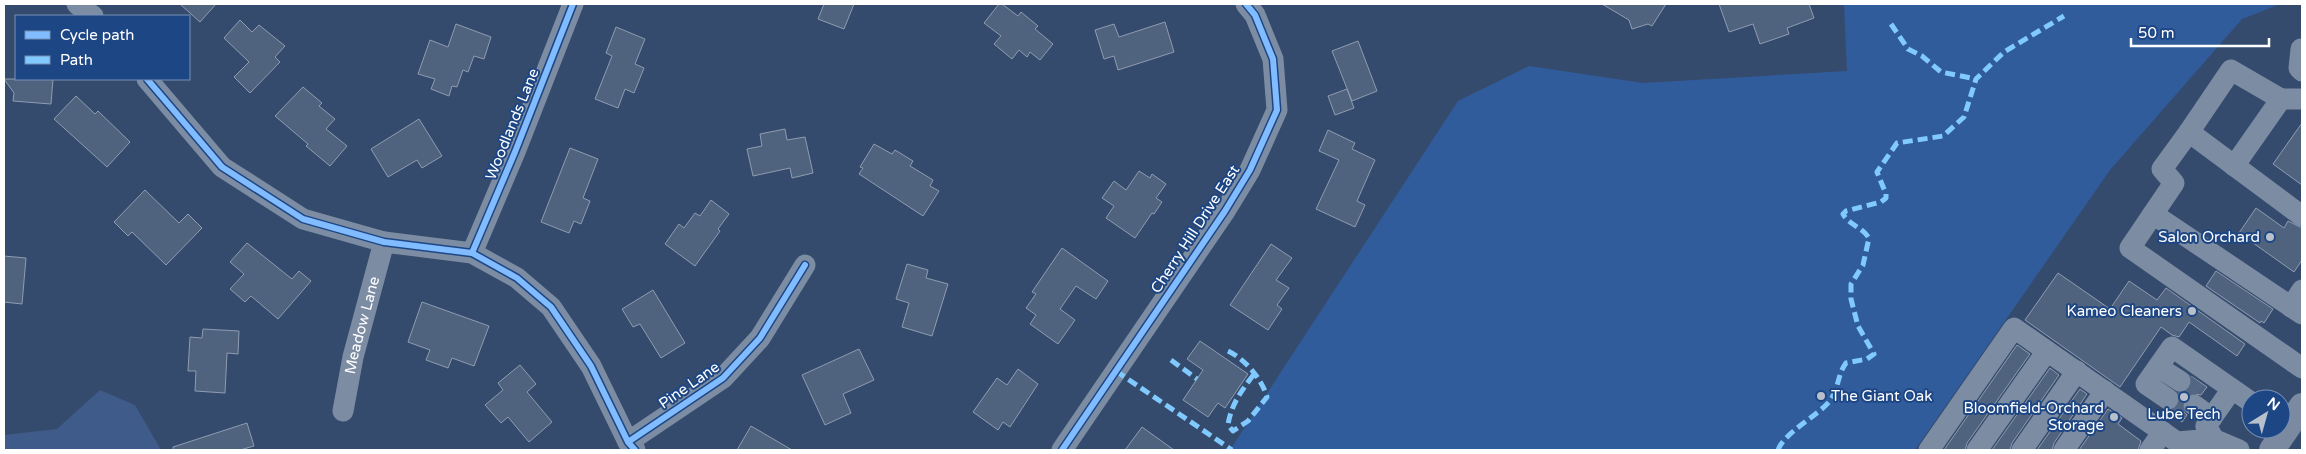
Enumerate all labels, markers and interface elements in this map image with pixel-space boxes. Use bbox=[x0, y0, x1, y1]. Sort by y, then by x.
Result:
legend bbox=[15, 15, 190, 80]
scale bar bbox=[2131, 15, 2268, 47]
text: 50 m bbox=[2138, 24, 2175, 42]
text: Cycle path bbox=[60, 26, 134, 44]
text: Path bbox=[60, 51, 93, 69]
street label: Woodlands Lane bbox=[481, 66, 543, 182]
street label: Cherry Hill Drive East bbox=[1147, 161, 1243, 297]
place label: Salon Orchard bbox=[2158, 228, 2260, 246]
marker: Salon Orchard bbox=[2264, 231, 2276, 243]
street label: Meadow Lane bbox=[341, 274, 383, 375]
place label: Kameo Cleaners bbox=[2067, 302, 2182, 320]
marker: Kameo Cleaners bbox=[2186, 305, 2198, 317]
street label: Pine Lane bbox=[655, 358, 723, 412]
place label: The Giant Oak bbox=[1831, 387, 1932, 405]
north arrow bbox=[2241, 389, 2291, 439]
marker: The Giant Oak bbox=[1815, 390, 1827, 402]
marker: Lube Tech bbox=[2178, 391, 2190, 403]
text: N bbox=[2264, 394, 2283, 414]
place label: Bloomfield-Orchard Storage bbox=[1964, 399, 2104, 434]
place label: Lube Tech bbox=[2147, 405, 2221, 423]
marker: Bloomfield-Orchard Storage bbox=[2108, 411, 2120, 423]

